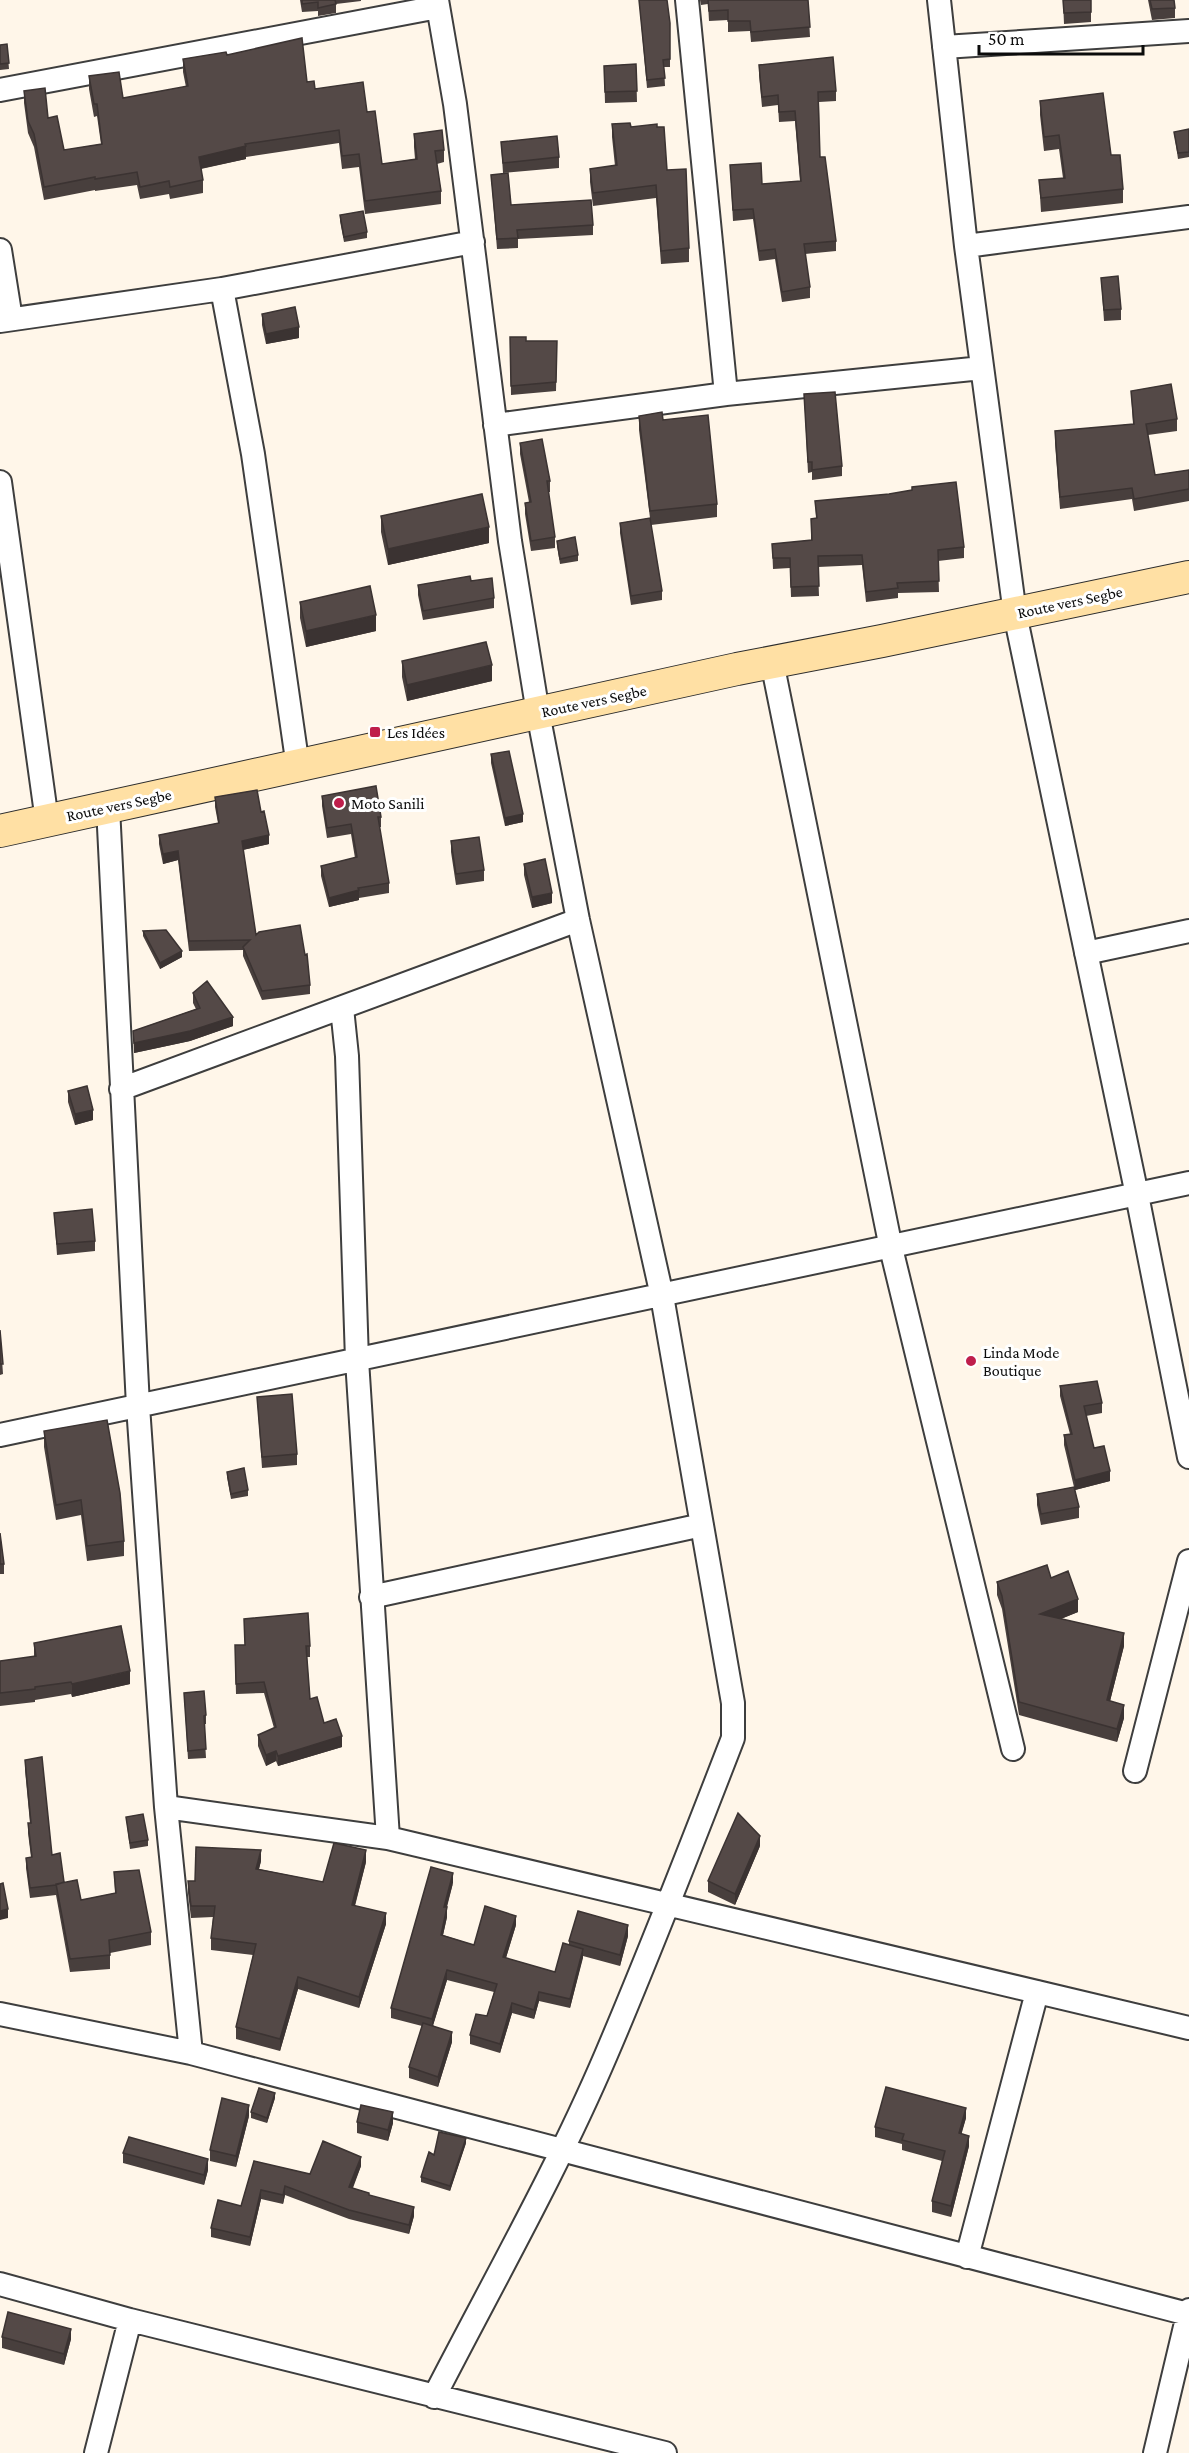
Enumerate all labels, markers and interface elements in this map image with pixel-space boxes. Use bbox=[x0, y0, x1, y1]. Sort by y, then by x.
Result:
scale bar bbox=[979, 18, 1142, 56]
text: 50 m bbox=[988, 29, 1025, 49]
street label: Route vers Segbe bbox=[1016, 583, 1124, 622]
street label: Route vers Segbe bbox=[540, 682, 648, 721]
place label: Les Idées bbox=[387, 724, 445, 741]
marker: Les Idées bbox=[368, 725, 382, 739]
street label: Route vers Segbe bbox=[65, 786, 173, 825]
place label: Moto Sanili bbox=[351, 795, 424, 812]
marker: Moto Sanili bbox=[332, 796, 346, 810]
place label: Linda Mode Boutique bbox=[983, 1344, 1059, 1380]
marker: Linda Mode Boutique bbox=[964, 1354, 978, 1368]

